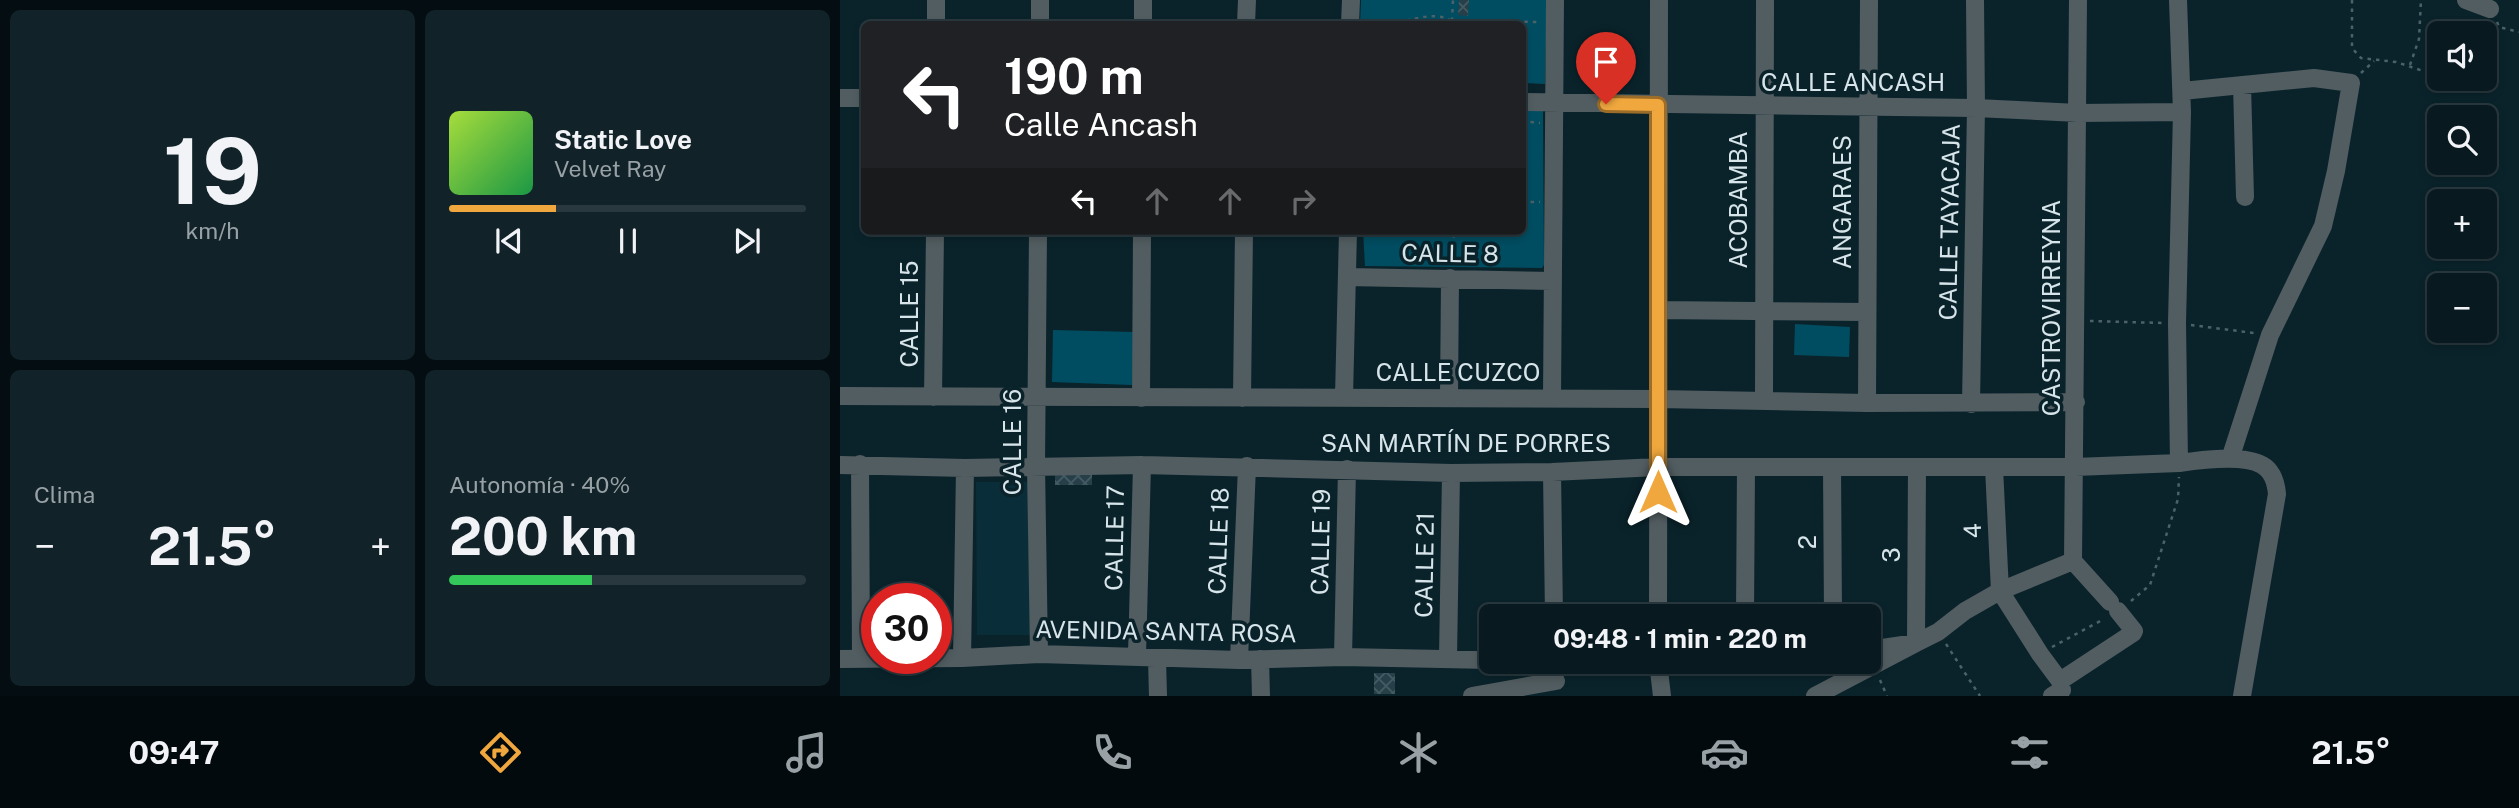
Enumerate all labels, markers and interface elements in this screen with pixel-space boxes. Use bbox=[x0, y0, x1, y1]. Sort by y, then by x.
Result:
map controls bbox=[2427, 21, 2497, 343]
button: sound bbox=[2427, 21, 2497, 91]
pin bbox=[1576, 32, 1636, 104]
icon: arrive bbox=[1587, 43, 1625, 81]
text: 190 m bbox=[1004, 47, 1144, 105]
icon: left bbox=[889, 49, 980, 140]
street label: CALLE ANCASH bbox=[1761, 68, 1945, 96]
button: search bbox=[2427, 105, 2497, 175]
text: Calle Ancash bbox=[1004, 106, 1198, 143]
text: 19 bbox=[163, 118, 262, 224]
street label: CALLE TAYACAJA bbox=[1933, 123, 1965, 321]
text: Static Love bbox=[554, 124, 692, 155]
street label: ACOBAMBA bbox=[1724, 131, 1752, 269]
street label: ANGARAES bbox=[1828, 135, 1856, 269]
text: Velvet Ray bbox=[554, 155, 666, 182]
icon: left bbox=[1065, 182, 1103, 220]
icon: ahead bbox=[1138, 182, 1176, 220]
icon: ahead bbox=[1211, 182, 1249, 220]
icon: right bbox=[1284, 182, 1322, 220]
button: + bbox=[2427, 189, 2497, 259]
street label: CASTROVIRREYNA bbox=[2037, 200, 2065, 416]
text: km/h bbox=[185, 217, 240, 244]
icon: previous bbox=[490, 222, 528, 260]
icon: pause bbox=[609, 222, 647, 260]
icon: next bbox=[728, 222, 766, 260]
street label: CALLE 8 bbox=[1401, 238, 1499, 268]
street label: CALLE 15 bbox=[895, 261, 923, 367]
button: − bbox=[2427, 273, 2497, 343]
street label: CALLE CUZCO bbox=[1376, 358, 1540, 386]
street label: CALLE 16 bbox=[998, 389, 1026, 495]
street label: SAN MARTÍN DE PORRES bbox=[1321, 429, 1611, 457]
position arrow bbox=[1621, 455, 1695, 529]
text: Autonomía · 40% bbox=[449, 471, 630, 498]
text: Clima bbox=[34, 481, 95, 508]
street label: CALLE 17 bbox=[1099, 485, 1129, 591]
street label: CALLE 18 bbox=[1202, 487, 1234, 595]
street label: CALLE 19 bbox=[1305, 489, 1335, 595]
text: 200 km bbox=[449, 506, 637, 567]
street label: CALLE 21 bbox=[1409, 512, 1439, 618]
text: 21.5° bbox=[148, 516, 277, 577]
street label: 4 bbox=[1958, 523, 1986, 539]
text: − bbox=[34, 524, 55, 569]
text: + bbox=[370, 524, 391, 569]
street label: 2 bbox=[1793, 535, 1821, 549]
street label: 3 bbox=[1877, 547, 1905, 563]
speed limit sign: 30 bbox=[861, 583, 952, 674]
street label: AVENIDA SANTA ROSA bbox=[1035, 615, 1297, 647]
text: 09:48 · 1 min · 220 m bbox=[1553, 623, 1807, 654]
icon: directions bbox=[476, 728, 525, 777]
icon: music bbox=[782, 728, 831, 777]
icon: phone bbox=[1088, 728, 1137, 777]
icon: climate bbox=[1394, 728, 1443, 777]
icon: car bbox=[1700, 728, 1749, 777]
icon: filters bbox=[2005, 728, 2054, 777]
text: 09:47 bbox=[128, 734, 220, 771]
text: 21.5° bbox=[2311, 734, 2391, 771]

